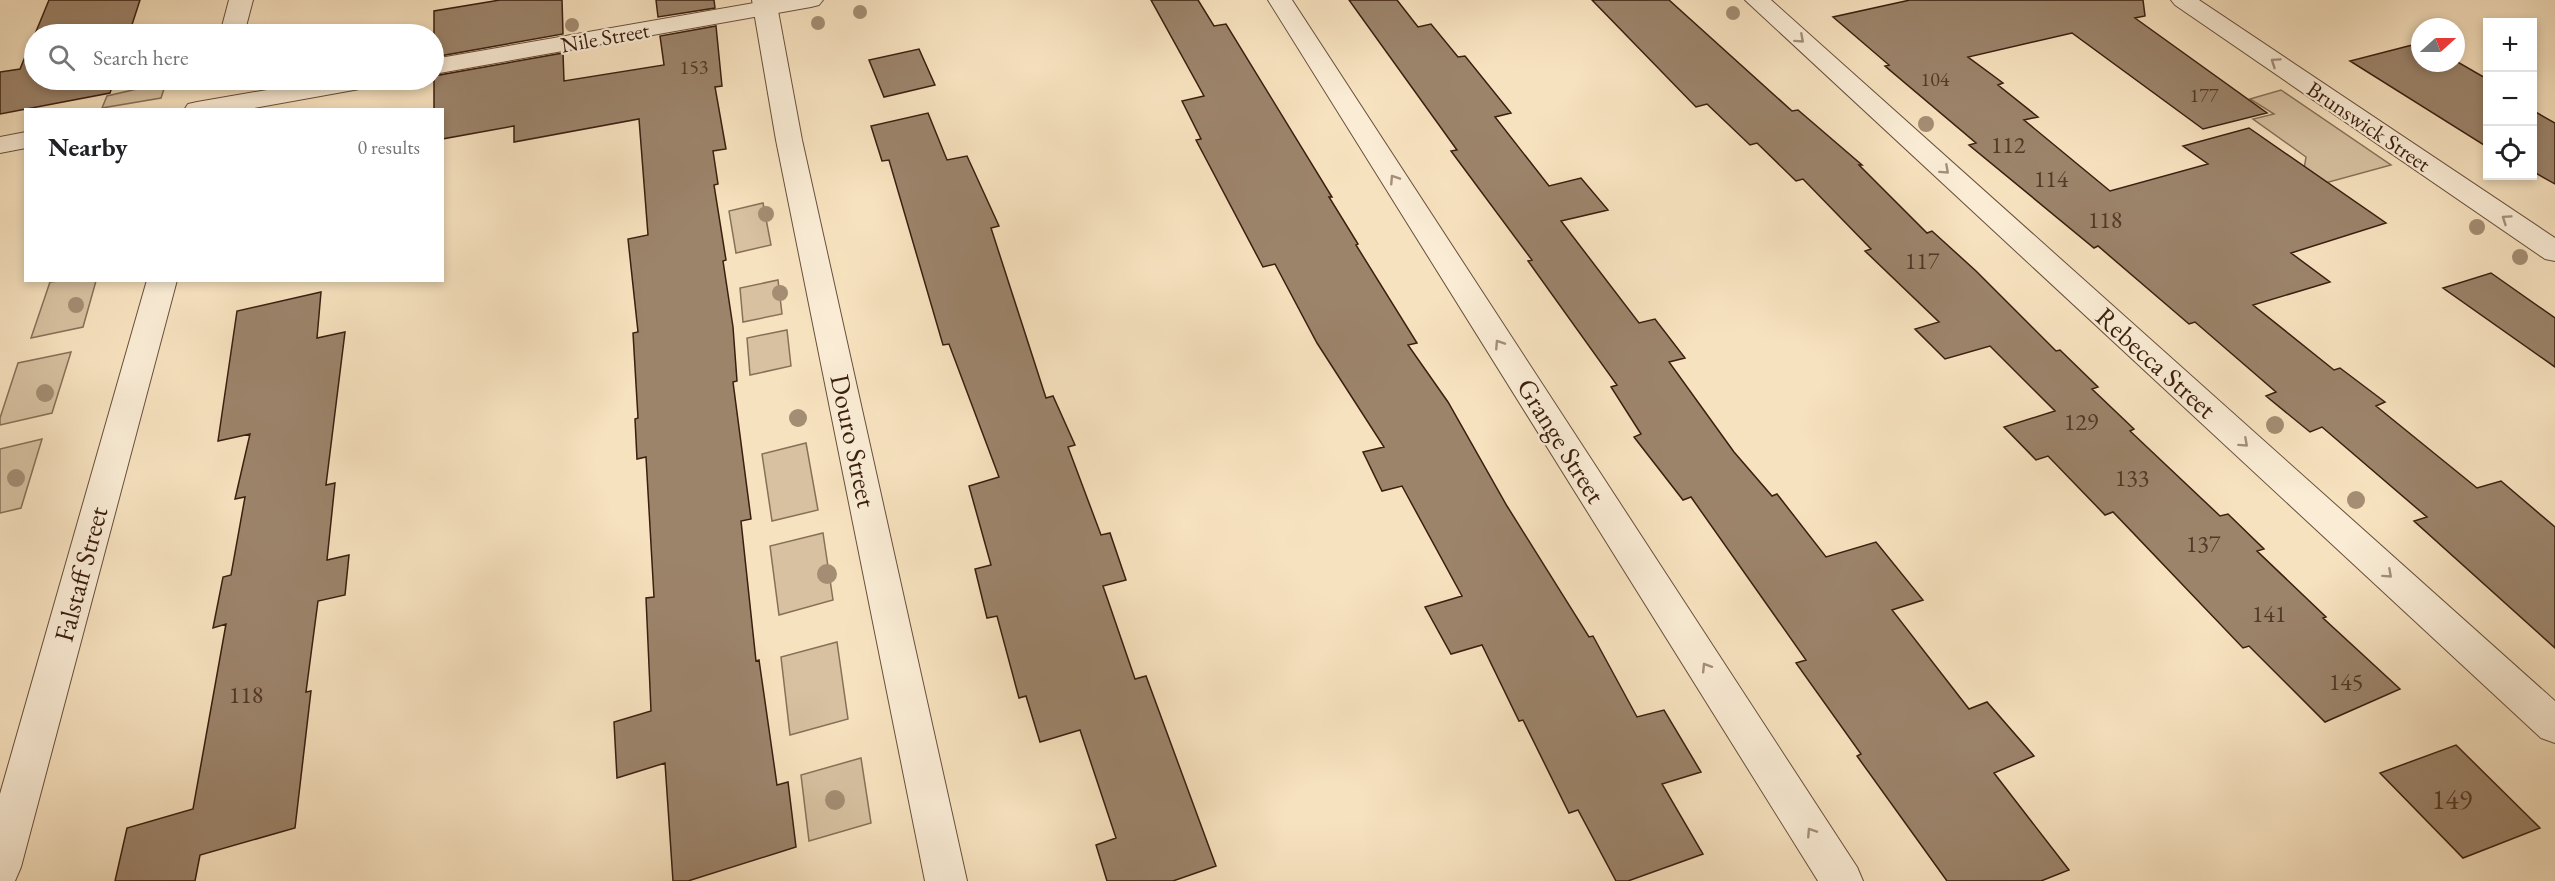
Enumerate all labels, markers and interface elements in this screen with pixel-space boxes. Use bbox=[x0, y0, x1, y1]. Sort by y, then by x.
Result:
street label: Nile Street bbox=[559, 15, 652, 60]
north arrow bbox=[2411, 18, 2465, 72]
map controls bbox=[2483, 18, 2537, 180]
button: + bbox=[2483, 18, 2537, 72]
search box bbox=[24, 24, 444, 90]
one-way arrow bbox=[1794, 32, 1804, 43]
icon: search bbox=[45, 41, 78, 74]
text: Search here bbox=[93, 43, 188, 72]
house number: 153 bbox=[680, 54, 708, 80]
one-way arrow bbox=[2271, 59, 2282, 70]
house number: 104 bbox=[1921, 66, 1950, 92]
button: − bbox=[2483, 72, 2537, 126]
street label: Brunswick Street bbox=[2301, 74, 2436, 178]
house number: 177 bbox=[2190, 82, 2219, 108]
button: locate bbox=[2483, 126, 2537, 180]
house number: 112 bbox=[1991, 129, 2026, 160]
text: Nearby bbox=[48, 130, 128, 164]
text: 0 results bbox=[357, 134, 420, 160]
one-way arrow bbox=[1938, 163, 1949, 174]
house number: 114 bbox=[2034, 163, 2069, 194]
one-way arrow bbox=[1390, 175, 1402, 185]
house number: 118 bbox=[2088, 204, 2122, 235]
one-way arrow bbox=[2502, 215, 2513, 226]
house number: 117 bbox=[1905, 245, 1940, 276]
street label: Rebecca Street bbox=[2089, 299, 2224, 426]
one-way arrow bbox=[1496, 339, 1507, 350]
street label: Douro Street bbox=[822, 371, 885, 511]
street label: Grange Street bbox=[1509, 372, 1614, 510]
house number: 129 bbox=[2064, 406, 2099, 437]
one-way arrow bbox=[2237, 436, 2248, 447]
house number: 133 bbox=[2115, 462, 2149, 493]
street label: Falstaff Street bbox=[46, 502, 115, 645]
house number: 137 bbox=[2186, 528, 2221, 559]
one-way arrow bbox=[2382, 567, 2392, 578]
house number: 141 bbox=[2252, 598, 2286, 629]
one-way arrow bbox=[1701, 663, 1713, 673]
house number: 145 bbox=[2329, 666, 2363, 697]
house number: 118 bbox=[229, 679, 263, 710]
house number: 149 bbox=[2432, 781, 2472, 817]
one-way arrow bbox=[1807, 827, 1818, 838]

